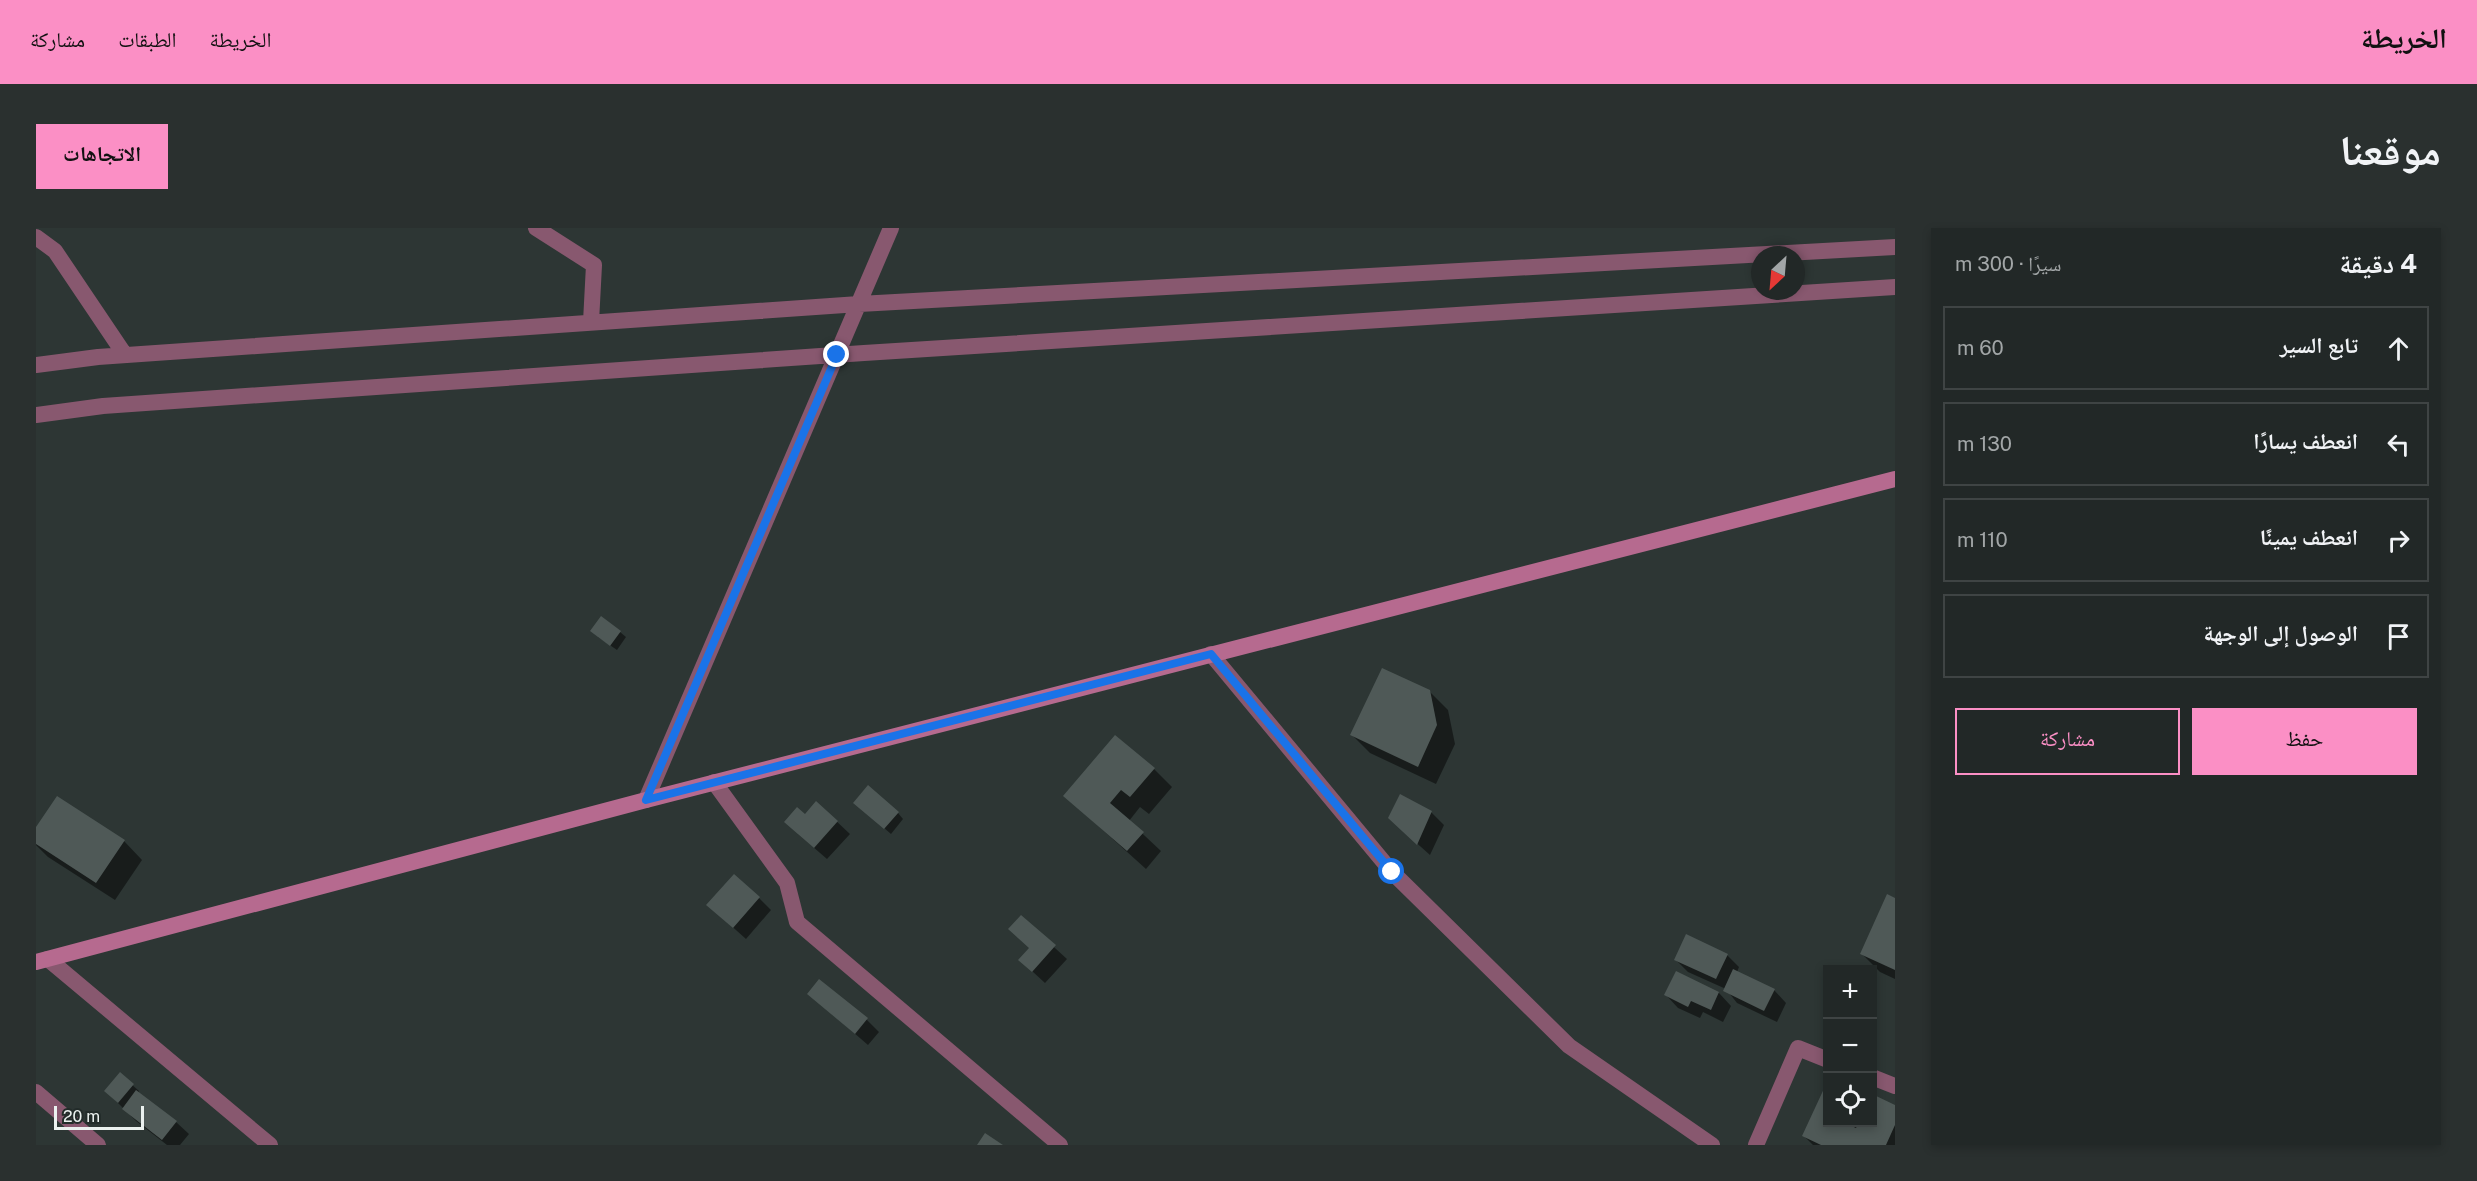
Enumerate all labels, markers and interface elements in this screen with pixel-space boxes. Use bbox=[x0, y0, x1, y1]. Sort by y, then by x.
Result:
text: الخريطة bbox=[2361, 21, 2447, 54]
text: مشاركة bbox=[30, 27, 85, 52]
text: الطبقات bbox=[118, 27, 177, 52]
text: الخريطة bbox=[210, 27, 271, 52]
button: الاتجاهات bbox=[36, 124, 168, 189]
text: موقعنا bbox=[2340, 125, 2441, 174]
north arrow bbox=[1751, 246, 1805, 300]
text: 4 دقيقة bbox=[2339, 248, 2417, 279]
text: سيرًا · 300 m bbox=[1955, 252, 2061, 276]
text: تابع السير bbox=[2280, 332, 2358, 358]
icon: ahead bbox=[2382, 332, 2415, 365]
text: 60 m bbox=[1957, 336, 2004, 360]
route end bbox=[823, 341, 849, 367]
text: انعطف يسارًا bbox=[2253, 428, 2358, 454]
icon: left bbox=[2382, 428, 2415, 461]
text: 130 m bbox=[1957, 432, 2012, 456]
text: انعطف يمينًا bbox=[2260, 524, 2358, 550]
icon: right bbox=[2382, 524, 2415, 557]
text: 110 m bbox=[1957, 528, 2008, 552]
text: الوصول إلى الوجهة bbox=[2203, 620, 2358, 646]
icon: arrive bbox=[2382, 620, 2415, 653]
button: مشاركة bbox=[1955, 708, 2180, 775]
button: حفظ bbox=[2192, 708, 2417, 775]
route start bbox=[1378, 858, 1404, 884]
map controls bbox=[1823, 965, 1877, 1127]
button: + bbox=[1823, 965, 1877, 1019]
button: − bbox=[1823, 1019, 1877, 1073]
button: locate bbox=[1823, 1073, 1877, 1127]
scale bar bbox=[54, 1103, 144, 1130]
text: 20 m bbox=[63, 1107, 100, 1126]

